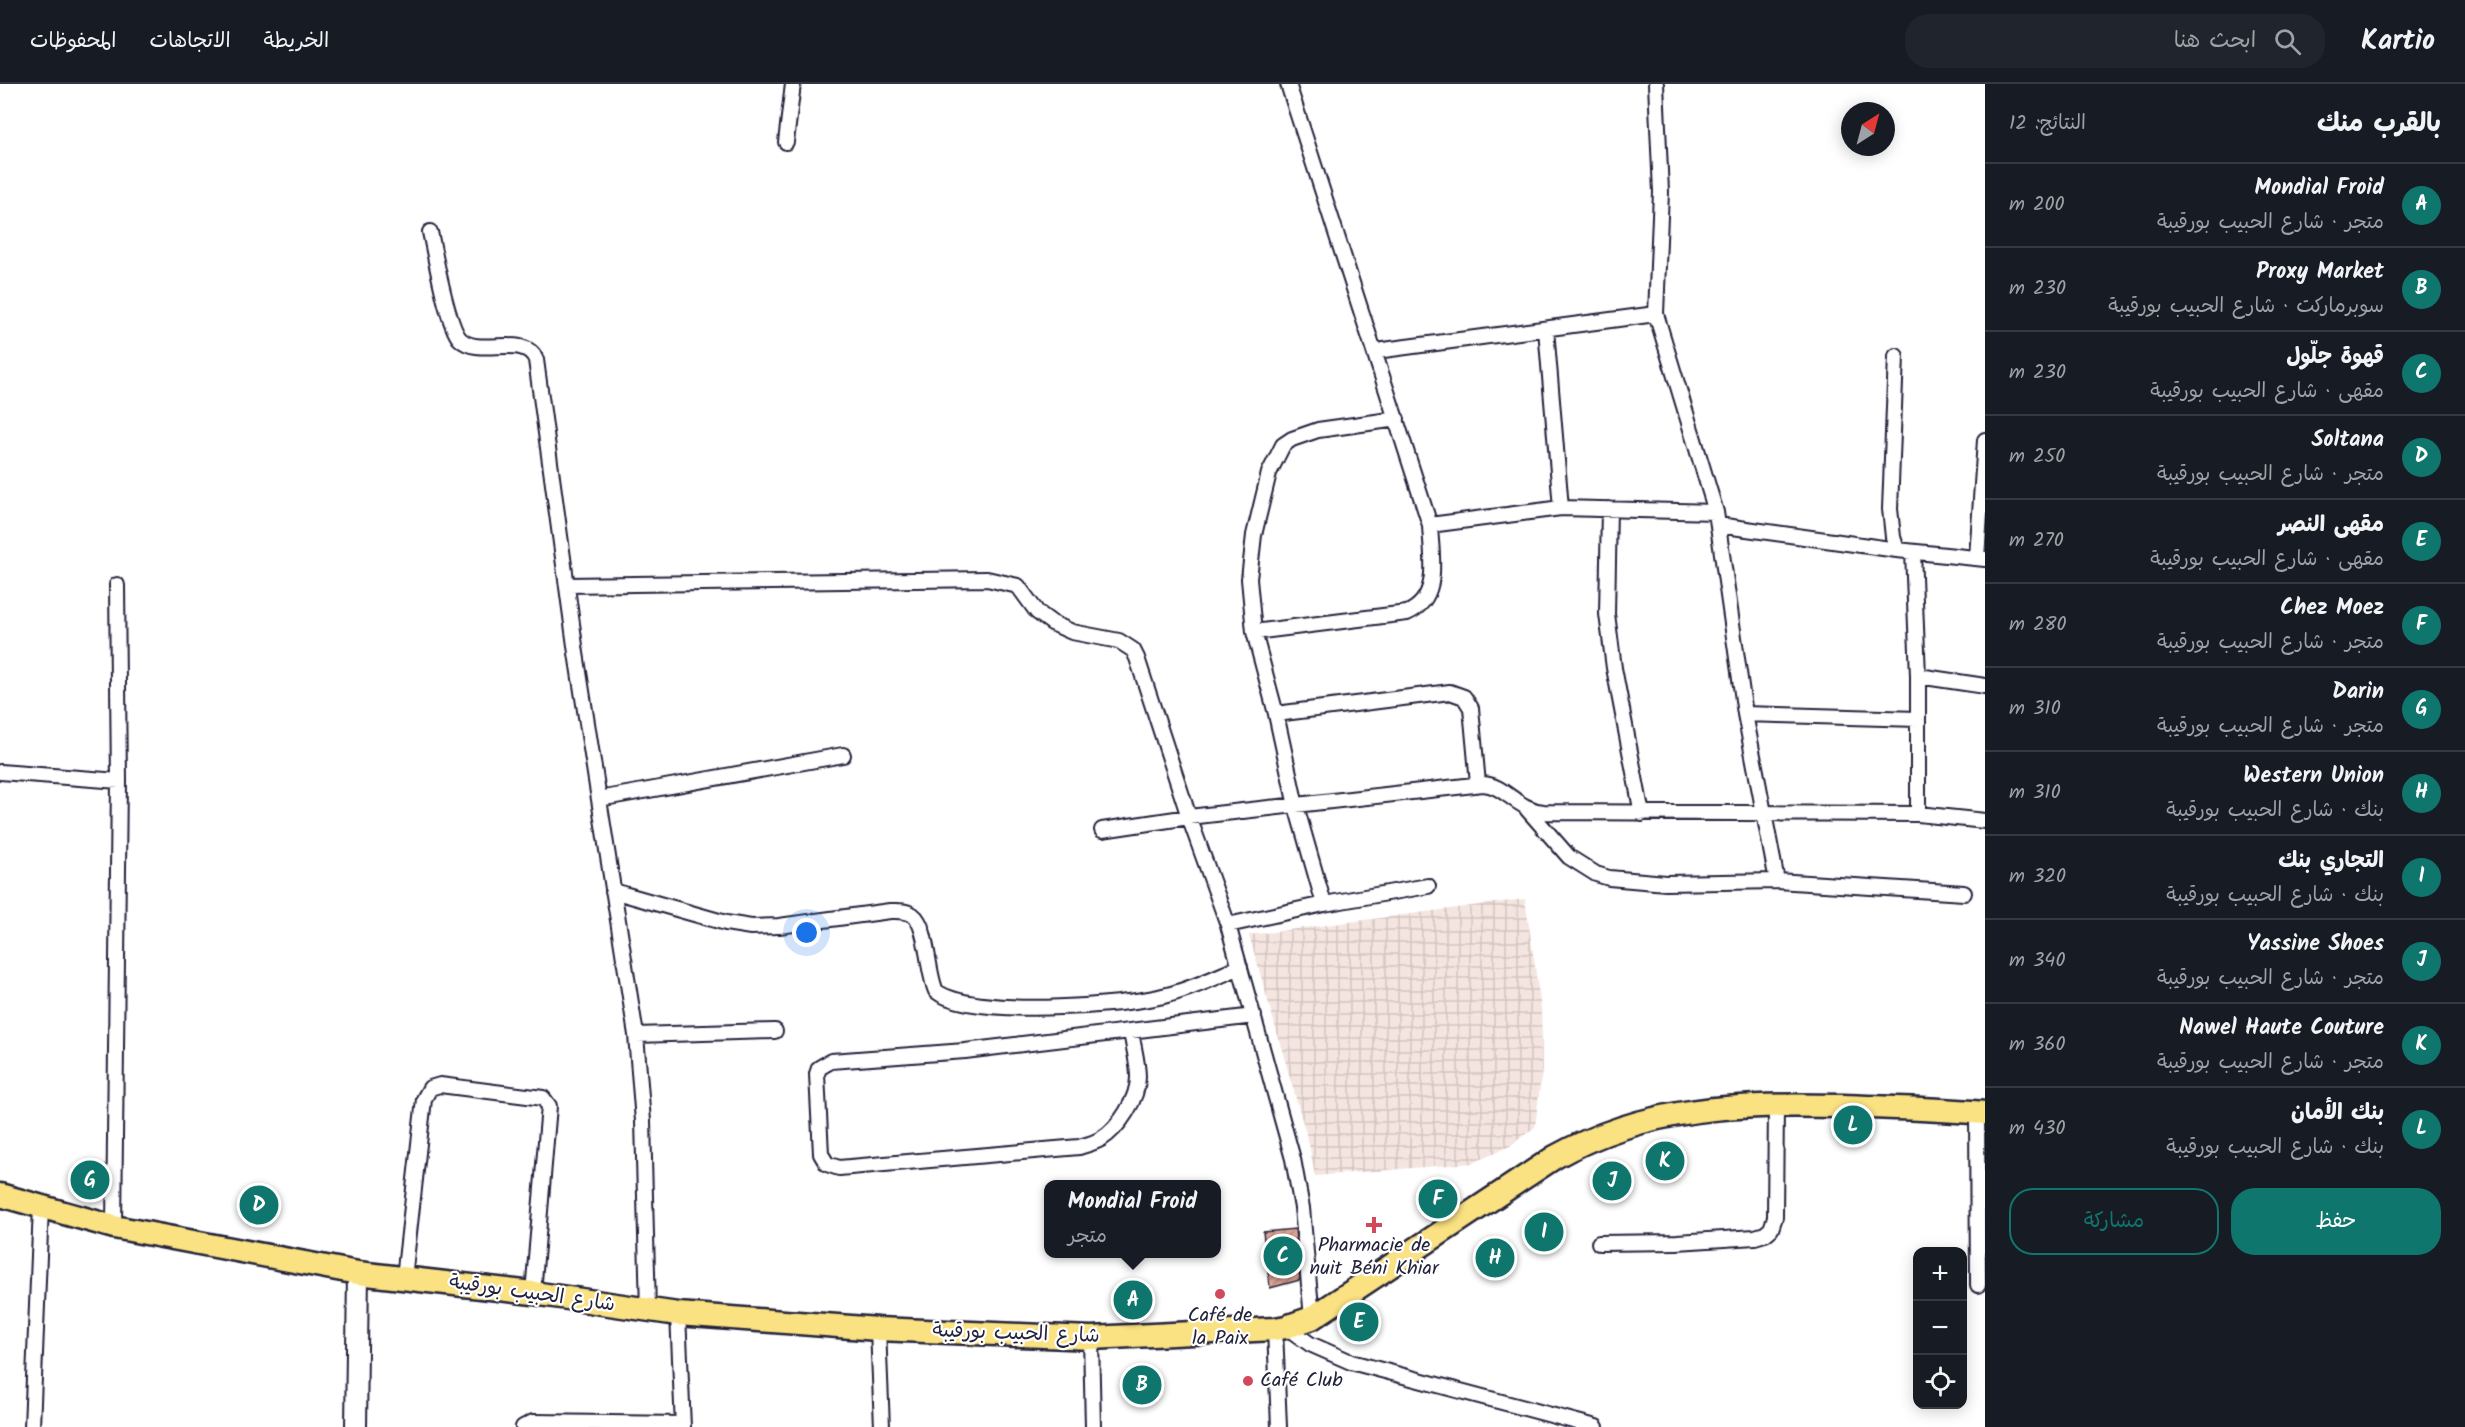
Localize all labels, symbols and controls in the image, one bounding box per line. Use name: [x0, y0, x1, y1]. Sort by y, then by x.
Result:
search box: [1905, 14, 2325, 68]
text: Kartio: [2361, 19, 2435, 64]
text: ابحث هنا: [2174, 24, 2256, 59]
text: المحفوظات: [30, 25, 116, 58]
text: الاتجاهات: [149, 25, 231, 58]
text: الخريطة: [264, 25, 329, 58]
icon: search: [2271, 25, 2304, 58]
north arrow: [1841, 102, 1895, 156]
text: بالقرب منك: [2317, 103, 2441, 145]
text: النتائج: 12: [2009, 108, 2086, 140]
text: Mondial Froid: [2255, 171, 2384, 206]
text: 200 m: [2009, 189, 2065, 221]
text: A: [2415, 189, 2428, 221]
text: متجر · شارع الحبيب بورقيبة: [2157, 207, 2384, 239]
text: Proxy Market: [2256, 255, 2384, 290]
text: 230 m: [2009, 273, 2066, 305]
text: B: [2415, 273, 2428, 305]
text: سوبرماركت · شارع الحبيب بورقيبة: [2108, 291, 2384, 323]
text: قهوة جلّول: [2286, 340, 2384, 375]
text: 230 m: [2009, 357, 2066, 389]
text: C: [2415, 357, 2428, 389]
text: مقهى · شارع الحبيب بورقيبة: [2150, 376, 2384, 408]
text: Soltana: [2311, 423, 2384, 458]
text: 250 m: [2009, 441, 2065, 473]
text: D: [2415, 441, 2428, 473]
text: متجر · شارع الحبيب بورقيبة: [2157, 459, 2384, 491]
text: مقهى النصر: [2278, 508, 2384, 543]
text: 270 m: [2009, 525, 2064, 557]
text: E: [2416, 525, 2427, 557]
text: مقهى · شارع الحبيب بورقيبة: [2150, 544, 2384, 576]
text: Chez Moez: [2280, 591, 2384, 626]
text: 280 m: [2009, 609, 2067, 641]
text: F: [2416, 609, 2427, 641]
text: متجر · شارع الحبيب بورقيبة: [2157, 627, 2384, 659]
text: Darin: [2332, 675, 2384, 710]
text: 310 m: [2009, 693, 2061, 725]
text: G: [2416, 693, 2427, 725]
text: متجر · شارع الحبيب بورقيبة: [2157, 711, 2384, 743]
text: Western Union: [2243, 759, 2384, 794]
text: 310 m: [2009, 777, 2061, 809]
text: H: [2415, 777, 2428, 809]
text: بنك · شارع الحبيب بورقيبة: [2166, 795, 2384, 827]
text: التجاري بنك: [2278, 844, 2384, 879]
text: 320 m: [2009, 861, 2066, 893]
text: I: [2418, 861, 2425, 893]
text: بنك · شارع الحبيب بورقيبة: [2166, 880, 2384, 912]
your location: [792, 918, 821, 947]
text: Yassine Shoes: [2247, 927, 2384, 962]
text: 340 m: [2009, 945, 2065, 977]
text: J: [2417, 945, 2426, 977]
text: متجر · شارع الحبيب بورقيبة: [2157, 963, 2384, 995]
text: Nawel Haute Couture: [2179, 1011, 2384, 1046]
text: 360 m: [2009, 1029, 2066, 1061]
text: K: [2415, 1029, 2428, 1061]
text: متجر · شارع الحبيب بورقيبة: [2157, 1047, 2384, 1079]
text: بنك الأمان: [2291, 1096, 2384, 1131]
pin: L: [1834, 1102, 1872, 1148]
text: 430 m: [2009, 1113, 2065, 1145]
text: L: [2416, 1113, 2427, 1145]
text: بنك · شارع الحبيب بورقيبة: [2166, 1132, 2384, 1164]
pin: K: [1646, 1138, 1684, 1184]
pin: G: [70, 1158, 110, 1202]
pin: J: [1592, 1158, 1632, 1204]
pin: F: [1418, 1176, 1458, 1222]
popup: [1044, 1180, 1221, 1258]
pin: D: [240, 1182, 278, 1228]
text: Mondial Froid: [1068, 1185, 1197, 1220]
button: مشاركة: [2009, 1188, 2219, 1255]
button: حفظ: [2231, 1188, 2441, 1255]
pin: I: [1524, 1210, 1564, 1254]
marker: Pharmacie de nuit Béni Khiar: [1367, 1218, 1381, 1232]
text: متجر: [1068, 1221, 1107, 1253]
place label: Pharmacie de nuit Béni Khiar: [1309, 1230, 1440, 1285]
pin: C: [1264, 1234, 1302, 1278]
pin: H: [1476, 1236, 1514, 1280]
map controls: [1913, 1247, 1967, 1409]
button: +: [1913, 1247, 1967, 1301]
street label: شارع الحبيب بورقيبة: [447, 1267, 617, 1321]
pin: A: [1114, 1278, 1152, 1322]
marker: Café de la Paix: [1213, 1287, 1227, 1301]
place label: Café de la Paix: [1188, 1300, 1252, 1355]
pin: E: [1340, 1300, 1378, 1344]
button: −: [1913, 1301, 1967, 1355]
street label: شارع الحبيب بورقيبة: [932, 1315, 1100, 1353]
button: locate: [1913, 1355, 1967, 1409]
pin: B: [1122, 1362, 1162, 1408]
place label: Café Club: [1260, 1365, 1343, 1397]
marker: Café Club: [1241, 1374, 1255, 1388]

